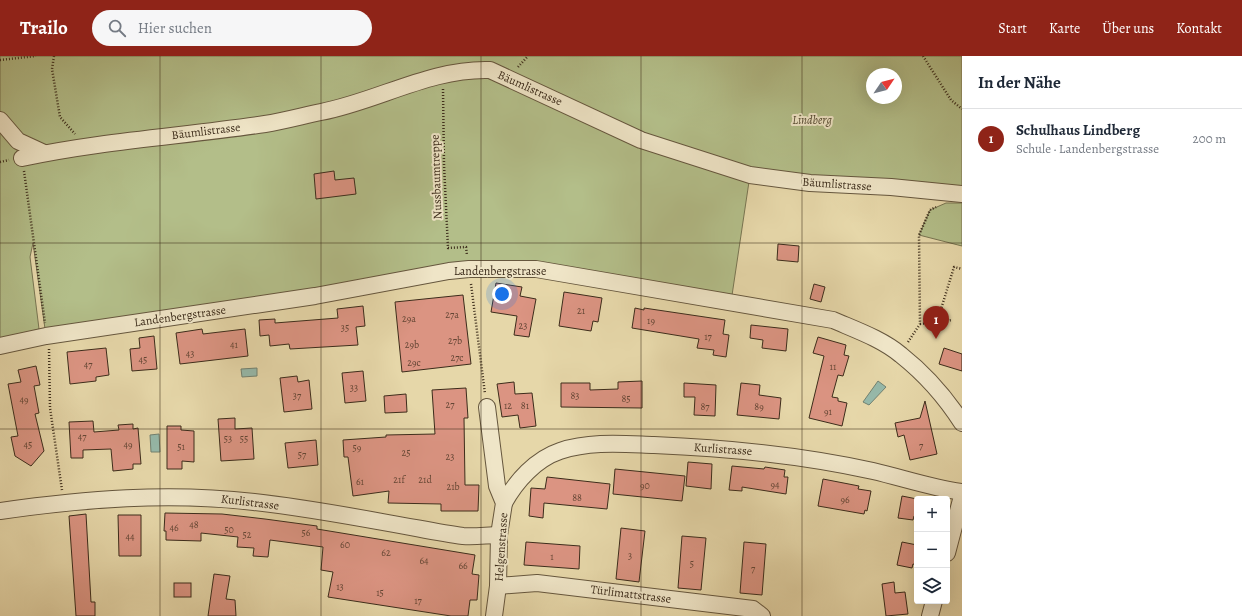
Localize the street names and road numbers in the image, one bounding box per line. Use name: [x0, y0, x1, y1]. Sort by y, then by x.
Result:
street label: Bäumlistrasse: [495, 67, 565, 109]
street label: Bäumlistrasse: [171, 119, 241, 143]
street label: Nussbaumtreppe: [427, 134, 445, 220]
street label: Bäumlistrasse: [802, 174, 872, 194]
street label: Landenbergstrasse: [454, 263, 546, 279]
street label: Landenbergstrasse: [133, 302, 227, 330]
street label: Kurlistrasse: [693, 439, 753, 459]
street label: Kurlistrasse: [220, 490, 280, 514]
street label: Helgenstrasse: [491, 512, 511, 582]
street label: Türlimattstrasse: [590, 581, 672, 607]

